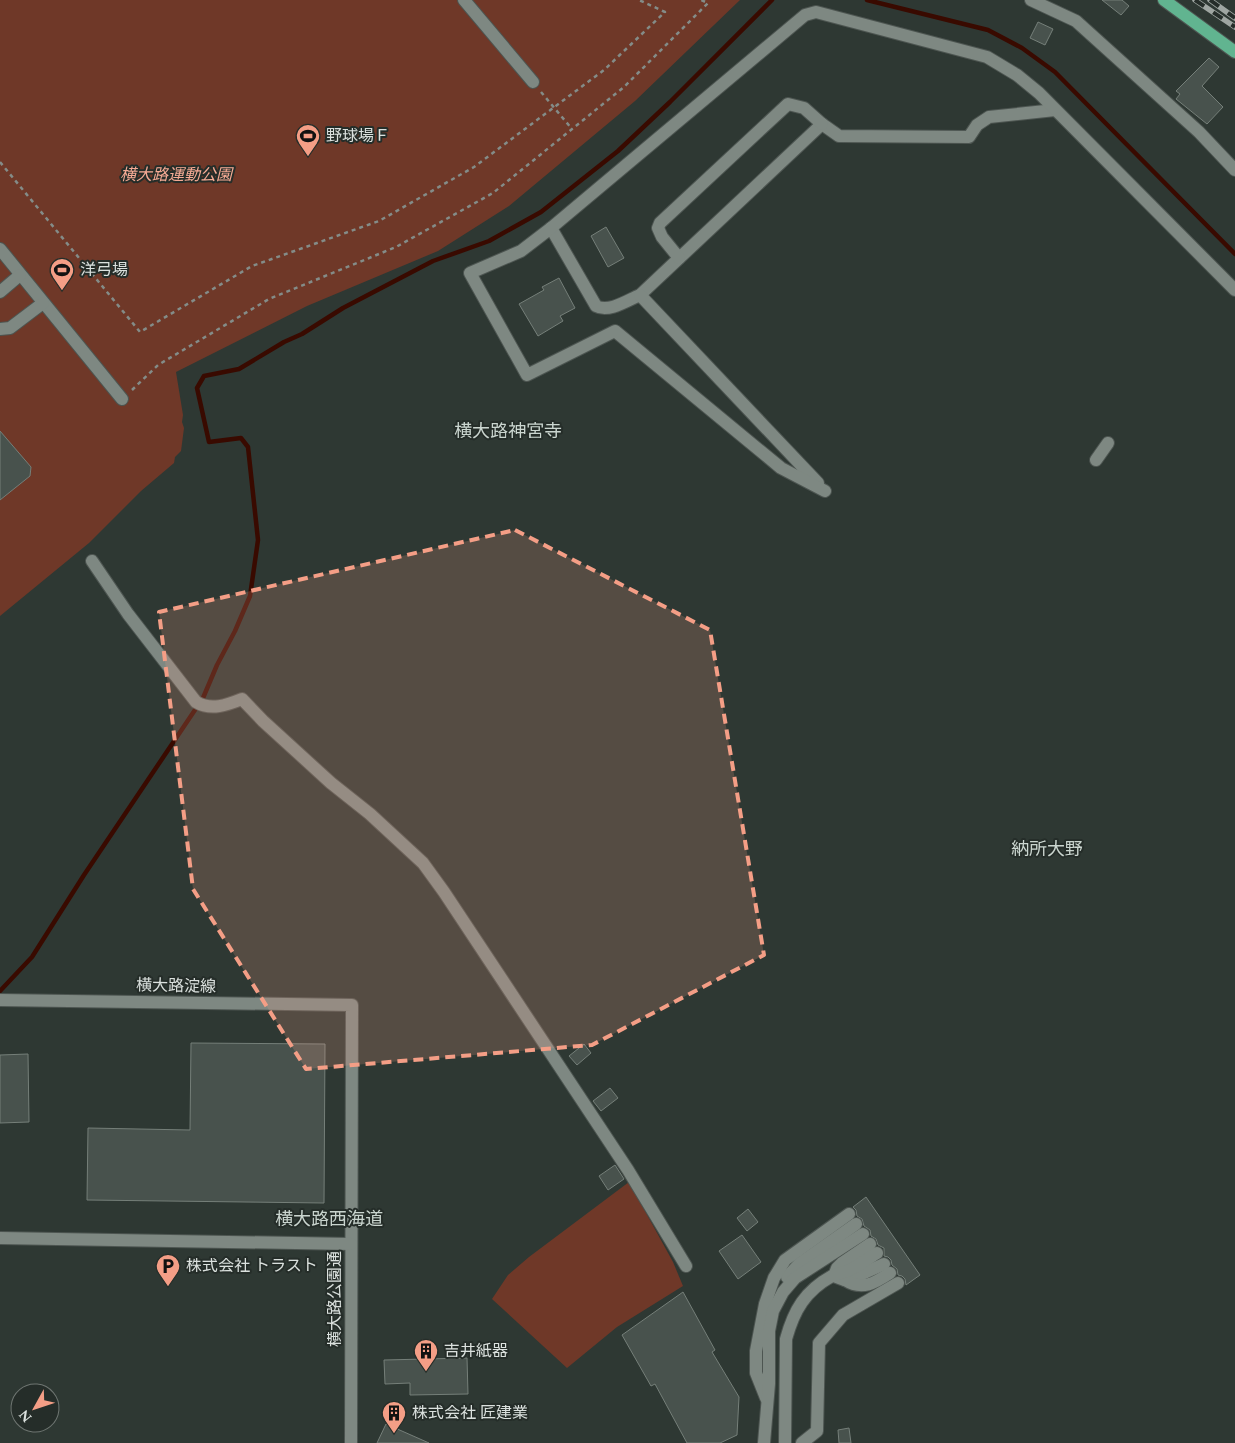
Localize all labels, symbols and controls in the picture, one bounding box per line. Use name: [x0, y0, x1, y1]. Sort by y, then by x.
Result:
sports icon: 野球場Ｆ: [295, 123, 321, 157]
place label: 野球場Ｆ: [326, 124, 390, 148]
park label: 横大路運動公園: [120, 163, 234, 187]
sports icon: 洋弓場: [49, 257, 75, 291]
place label: 洋弓場: [80, 258, 128, 282]
district label: 横大路神宮寺: [454, 418, 562, 445]
district label: 納所大野: [1011, 836, 1083, 863]
street label: 横大路淀線: [136, 973, 216, 999]
district label: 横大路西海道: [275, 1206, 383, 1233]
street label: 横大路公園通: [323, 1251, 347, 1347]
parking icon: 株式会社 トラスト: [155, 1253, 181, 1287]
place label: 株式会社 トラスト: [186, 1254, 318, 1278]
building icon: 吉井紙器: [413, 1338, 439, 1372]
place label: 吉井紙器: [444, 1339, 508, 1363]
north arrow: [10, 1383, 60, 1433]
building icon: 株式会社 匠建業: [381, 1400, 407, 1434]
place label: 株式会社 匠建業: [412, 1401, 528, 1425]
text: N: [14, 1405, 37, 1427]

